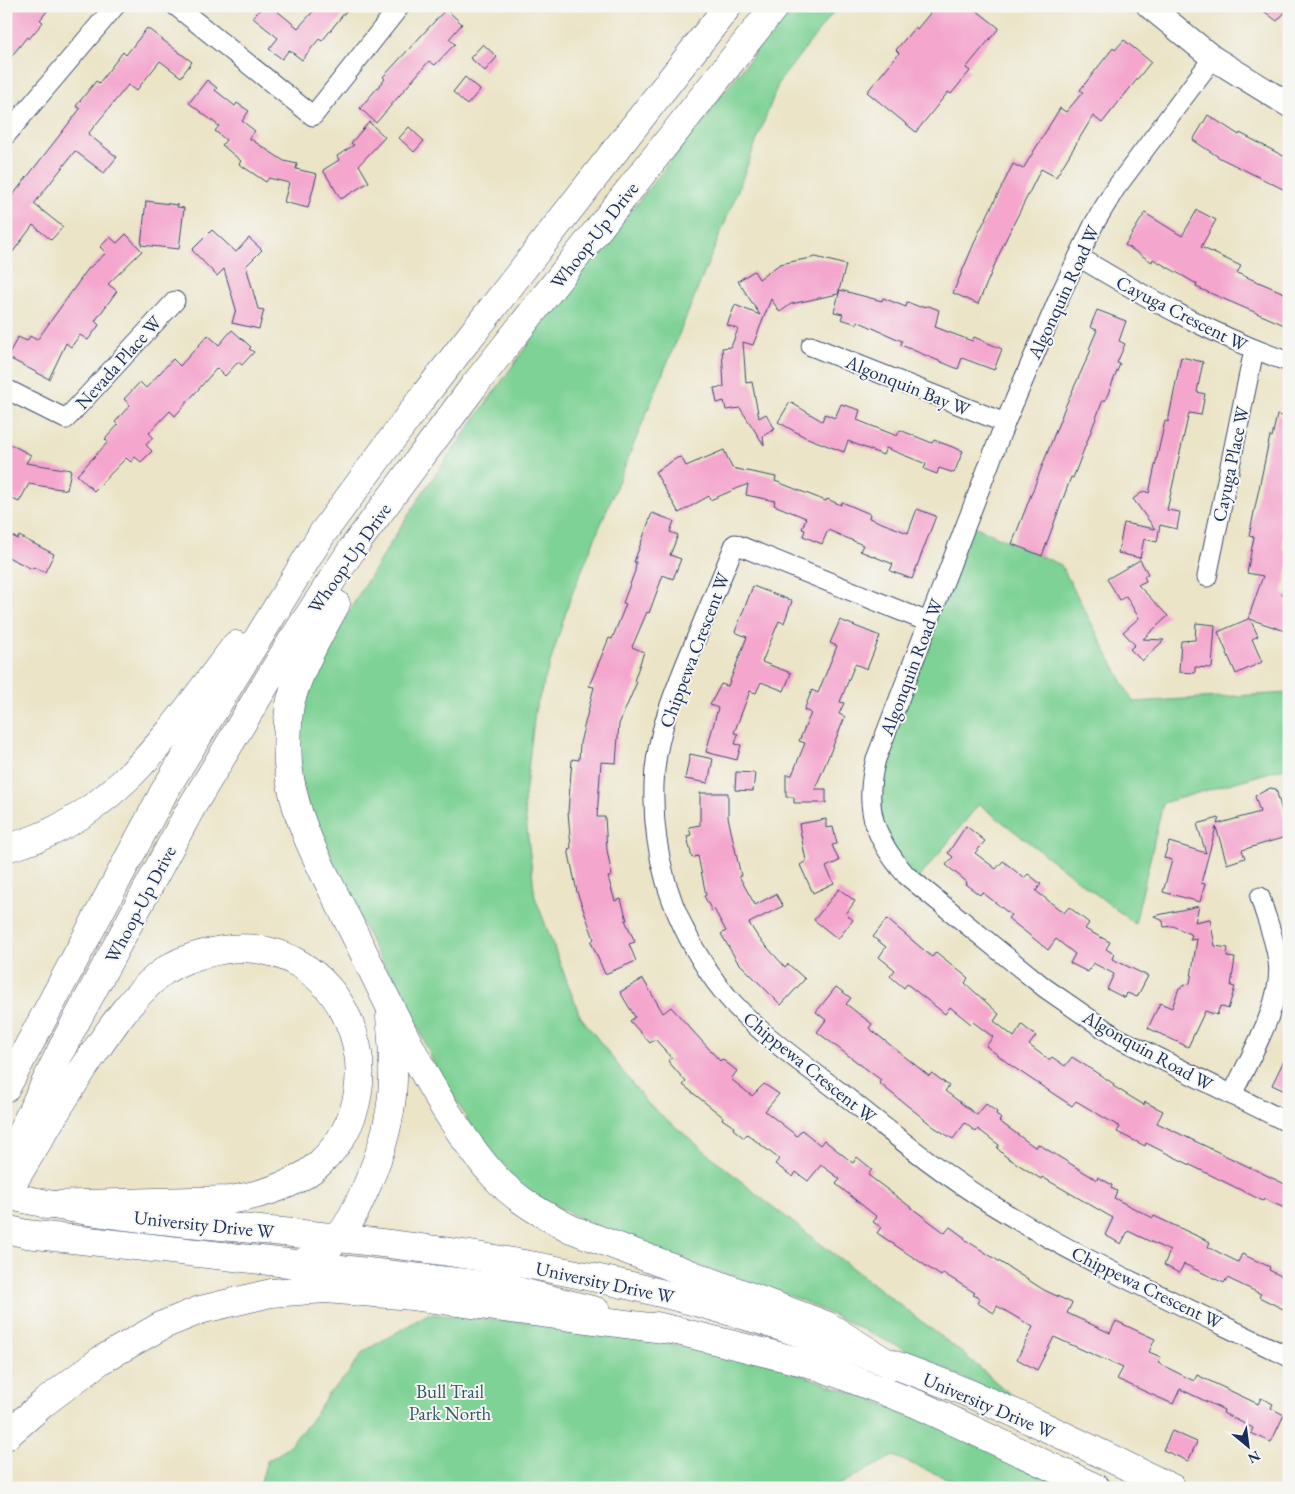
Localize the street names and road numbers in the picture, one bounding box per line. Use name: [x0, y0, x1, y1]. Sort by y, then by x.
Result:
street label: Whoop-Up Drive: [545, 177, 644, 294]
street label: Algonquin Road W: [1021, 221, 1106, 364]
street label: Cayuga Crescent W: [1112, 270, 1252, 358]
street label: Nevada Place W: [70, 310, 167, 414]
street label: Algonquin Bay W: [841, 349, 974, 422]
street label: Cayuga Place W: [1206, 403, 1255, 524]
street label: Whoop-Up Drive: [302, 498, 397, 618]
street label: Chippewa Crescent W: [653, 568, 736, 731]
street label: Algonquin Road W: [873, 595, 949, 740]
street label: Whoop-Up Drive: [99, 841, 182, 967]
street label: Algonquin Road W: [1077, 1004, 1218, 1097]
street label: Chippewa Crescent W: [738, 1006, 882, 1129]
street label: University Drive W: [133, 1205, 276, 1244]
street label: Chippewa Crescent W: [1067, 1240, 1227, 1335]
street label: University Drive W: [533, 1256, 677, 1309]
street label: University Drive W: [919, 1366, 1059, 1445]

